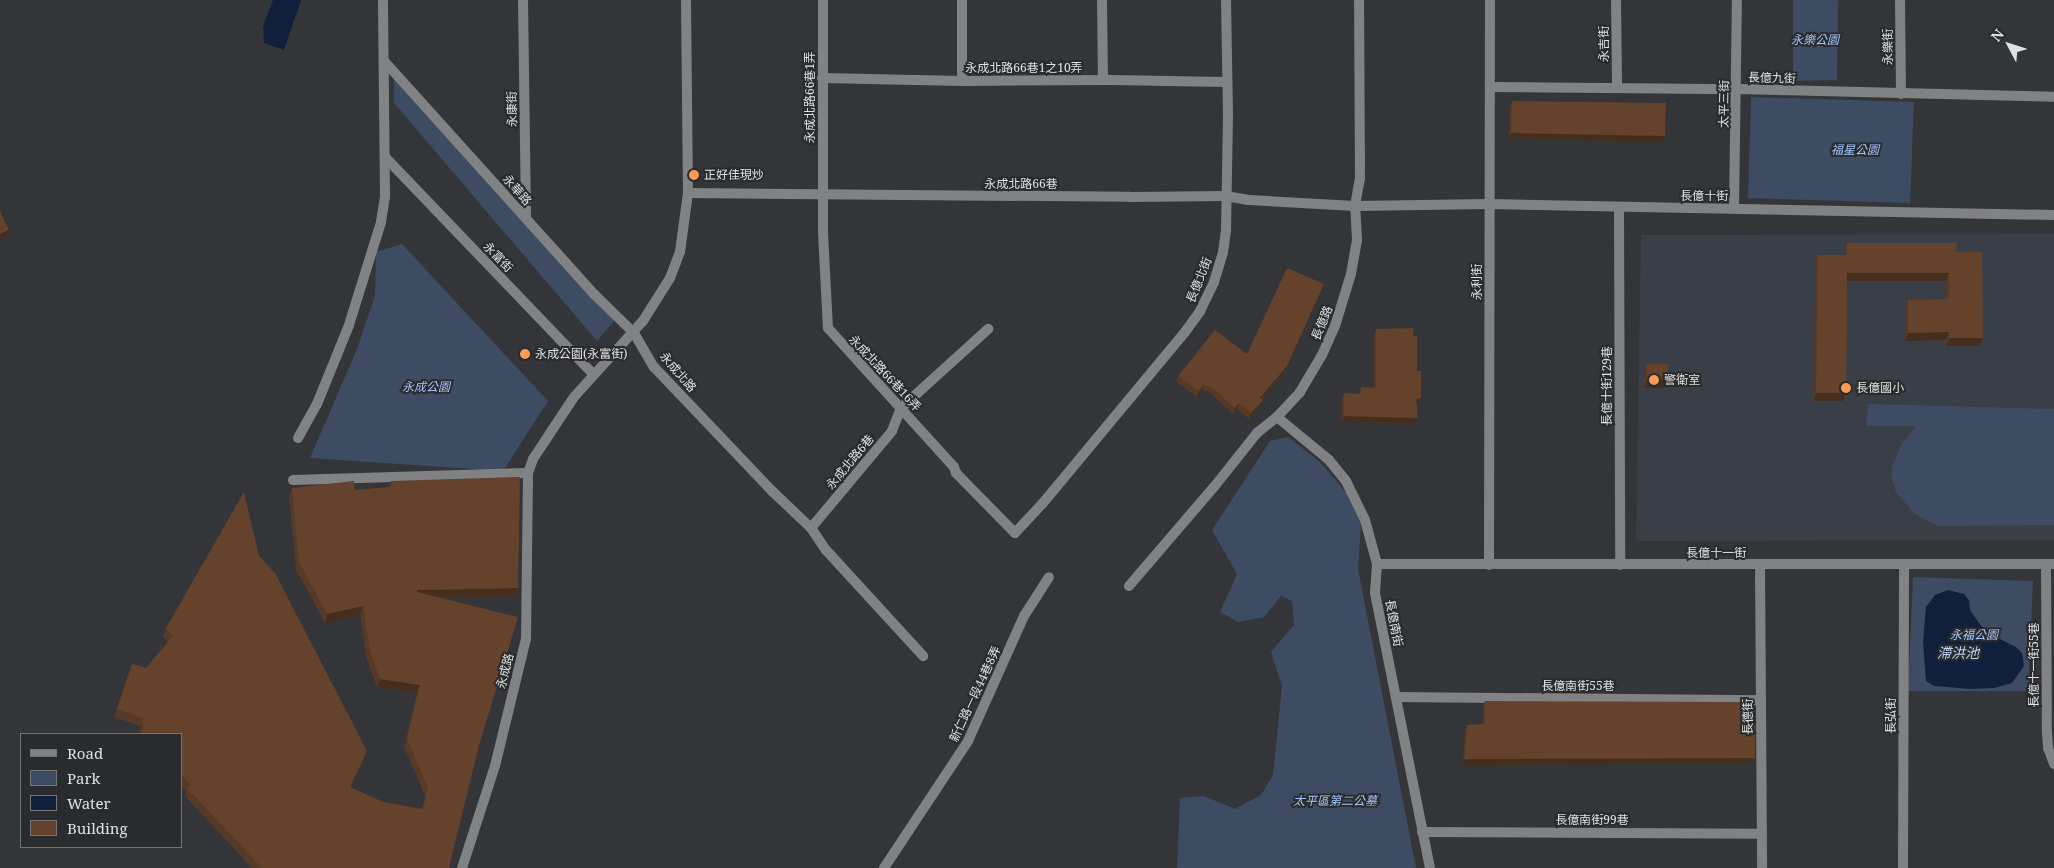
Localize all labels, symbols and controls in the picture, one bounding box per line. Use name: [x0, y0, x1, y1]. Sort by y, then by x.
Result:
north arrow: [1984, 20, 2034, 70]
text: N: [1986, 25, 2008, 45]
street label: 永吉街: [1597, 26, 1611, 62]
street label: 永樂街: [1881, 29, 1895, 65]
park label: 永樂公園: [1791, 33, 1839, 47]
street label: 永成北路66巷1弄: [803, 51, 817, 143]
street label: 永成北路66巷1之10弄: [965, 61, 1083, 75]
street label: 長億九街: [1748, 70, 1796, 86]
street label: 太平三街: [1716, 80, 1732, 128]
street label: 永康街: [504, 91, 520, 127]
park label: 福星公園: [1831, 143, 1879, 157]
place label: 正好佳現炒: [704, 168, 764, 182]
marker: 正好佳現炒: [688, 169, 700, 181]
street label: 永華路: [500, 172, 534, 208]
street label: 永成北路66巷: [984, 177, 1058, 191]
street label: 長億十街: [1680, 189, 1728, 203]
street label: 永富街: [480, 239, 516, 275]
street label: 長億北街: [1183, 255, 1215, 305]
street label: 永利街: [1470, 264, 1484, 300]
street label: 長億路: [1309, 304, 1335, 342]
street label: 永成北路66巷16弄: [846, 332, 924, 414]
street label: 長億十街129巷: [1600, 346, 1614, 426]
place label: 永成公園(永富街): [535, 347, 627, 361]
marker: 永成公園(永富街): [519, 348, 531, 360]
street label: 永成北路: [657, 349, 699, 395]
place label: 警衛室: [1664, 373, 1700, 387]
marker: 警衛室: [1648, 374, 1660, 386]
park label: 永成公園: [402, 380, 450, 394]
place label: 長億國小: [1856, 381, 1904, 395]
marker: 長億國小: [1840, 382, 1852, 394]
street label: 永成北路6巷: [823, 432, 877, 492]
street label: 長億十一街: [1686, 546, 1746, 560]
street label: 長億南街: [1382, 598, 1406, 648]
street label: 長億十一街55巷: [2027, 622, 2041, 708]
park label: 永福公園: [1950, 628, 1998, 642]
street label: 新仁路一段44巷8弄: [946, 644, 1004, 744]
water label: 滯洪池: [1937, 645, 1979, 661]
street label: 永成路: [494, 652, 516, 690]
street label: 長億南街55巷: [1541, 679, 1615, 693]
street label: 長弘街: [1884, 698, 1898, 734]
street label: 長德街: [1741, 699, 1755, 735]
legend: [20, 733, 182, 848]
text: Road: [67, 743, 103, 763]
text: Park: [67, 768, 100, 788]
text: Water: [67, 793, 110, 813]
park label: 太平區第二公墓: [1293, 794, 1377, 808]
street label: 長億南街99巷: [1555, 813, 1629, 827]
text: Building: [67, 818, 128, 838]

